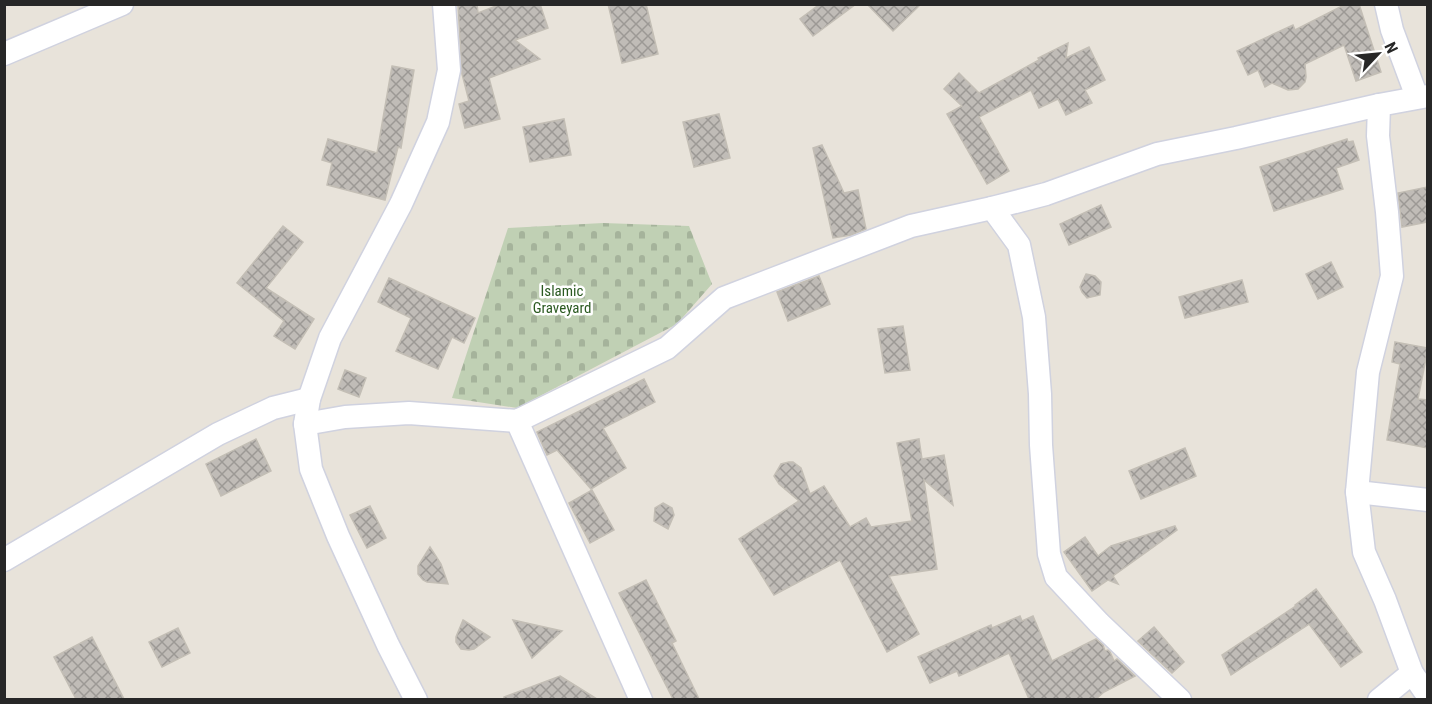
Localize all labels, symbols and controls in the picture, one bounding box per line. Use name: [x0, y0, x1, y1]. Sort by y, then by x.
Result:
north arrow: [1348, 24, 1408, 84]
text: N: [1380, 39, 1402, 56]
park label: Islamic Graveyard: [533, 282, 591, 317]

